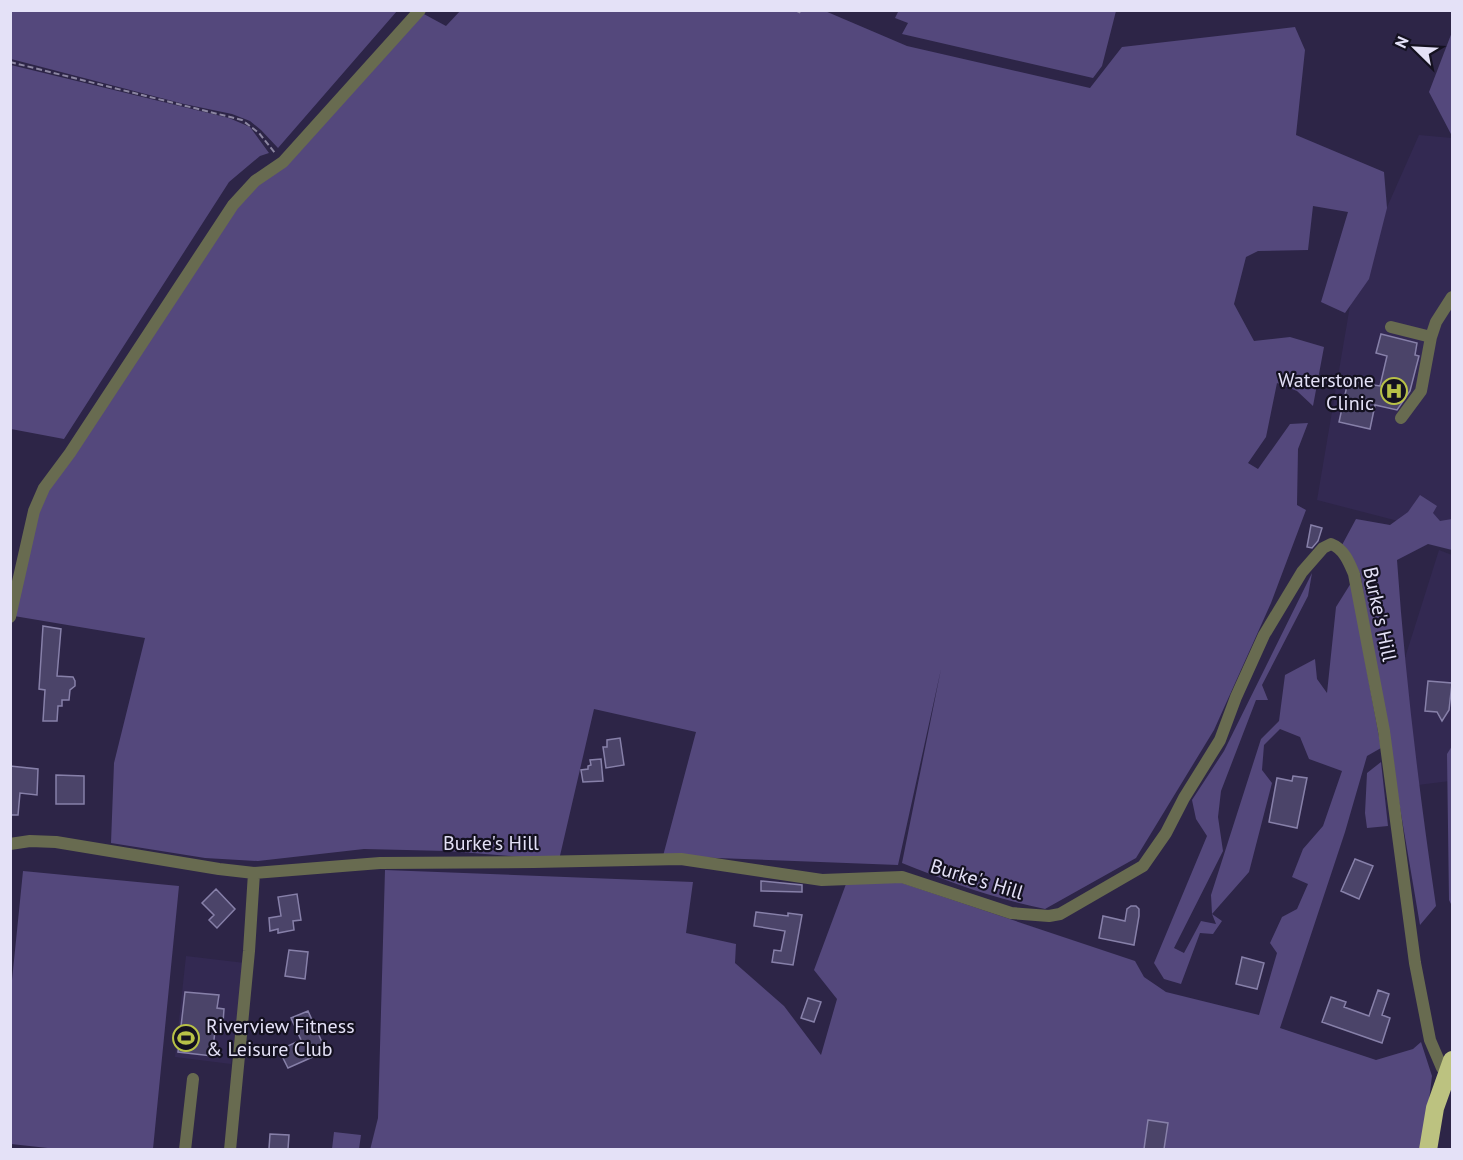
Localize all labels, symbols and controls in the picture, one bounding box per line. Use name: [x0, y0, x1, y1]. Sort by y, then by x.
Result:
north arrow: [1385, 18, 1445, 78]
text: N: [1390, 33, 1413, 51]
place label: Waterstone Clinic: [1278, 367, 1374, 416]
hospital icon: Waterstone Clinic: [1379, 376, 1409, 406]
street label: Burke's Hill: [1357, 564, 1403, 664]
street label: Burke's Hill: [443, 830, 539, 856]
street label: Burke's Hill: [927, 853, 1027, 905]
place label: Riverview Fitness & Leisure Club: [206, 1013, 355, 1062]
sports icon: Riverview Fitness & Leisure Club: [171, 1023, 201, 1053]

